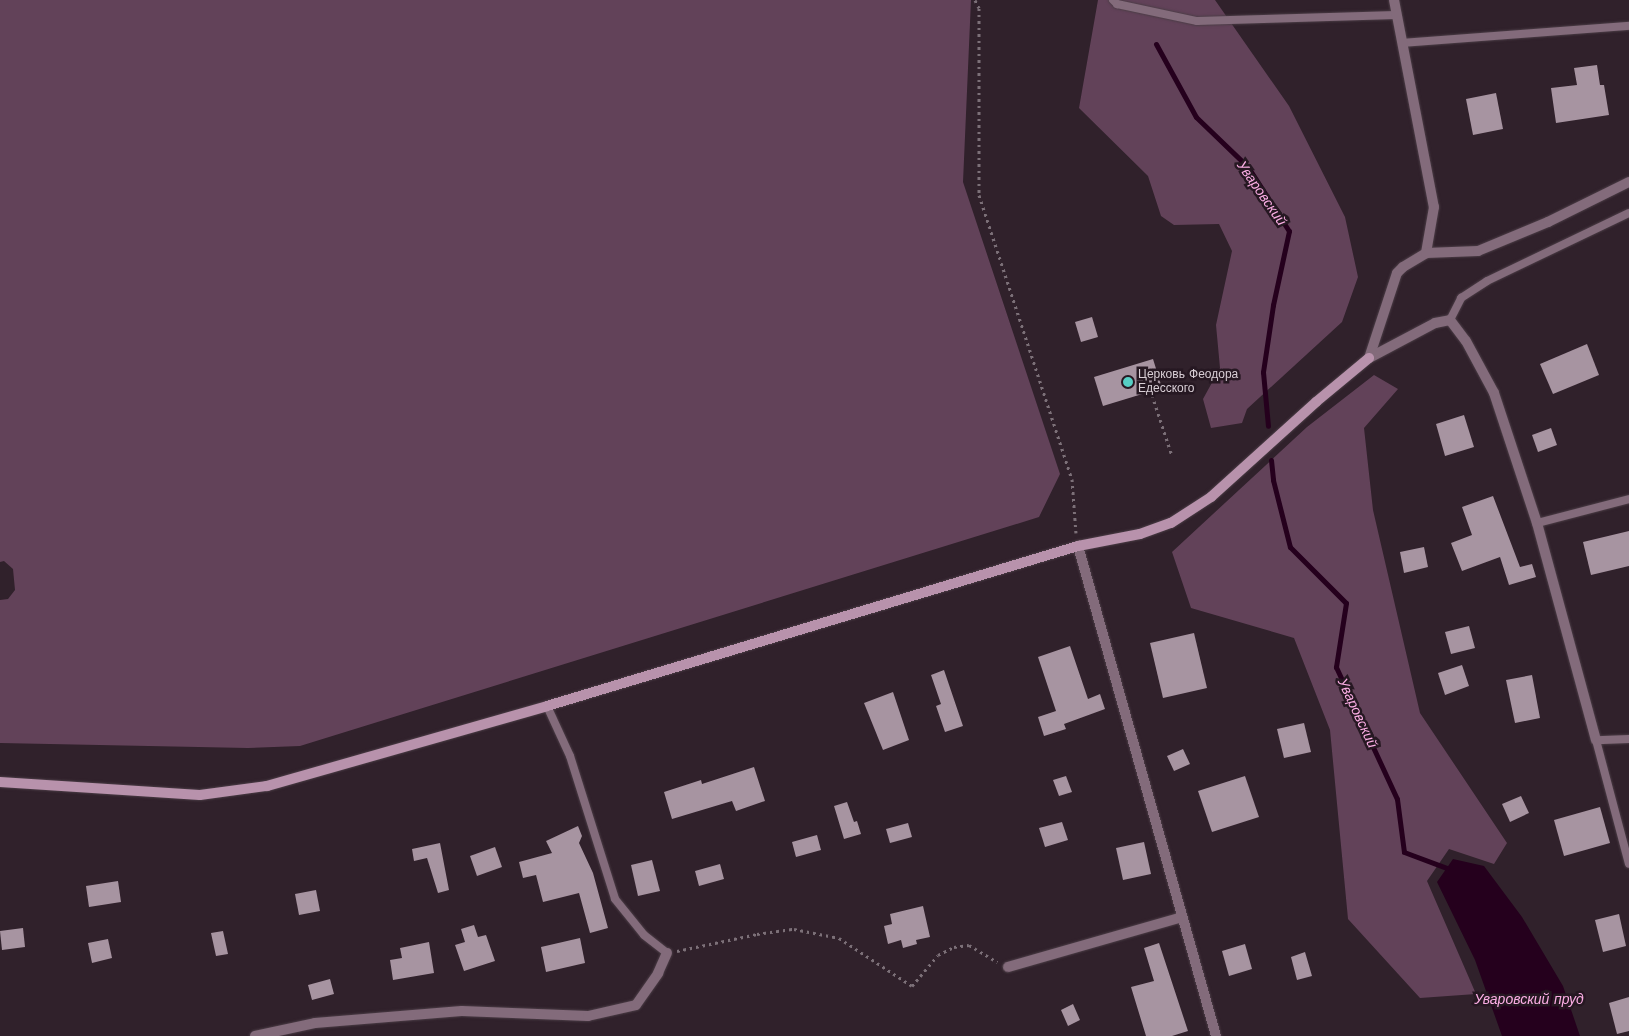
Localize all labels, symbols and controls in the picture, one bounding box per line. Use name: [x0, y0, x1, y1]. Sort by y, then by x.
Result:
water label: Уваровский: [1234, 157, 1290, 229]
place label: Церковь Феодора Едесского: [1138, 368, 1238, 396]
marker: Церковь Феодора Едесского: [1122, 376, 1134, 388]
water label: Уваровский: [1335, 675, 1381, 751]
water label: Уваровский пруд: [1474, 991, 1584, 1007]

